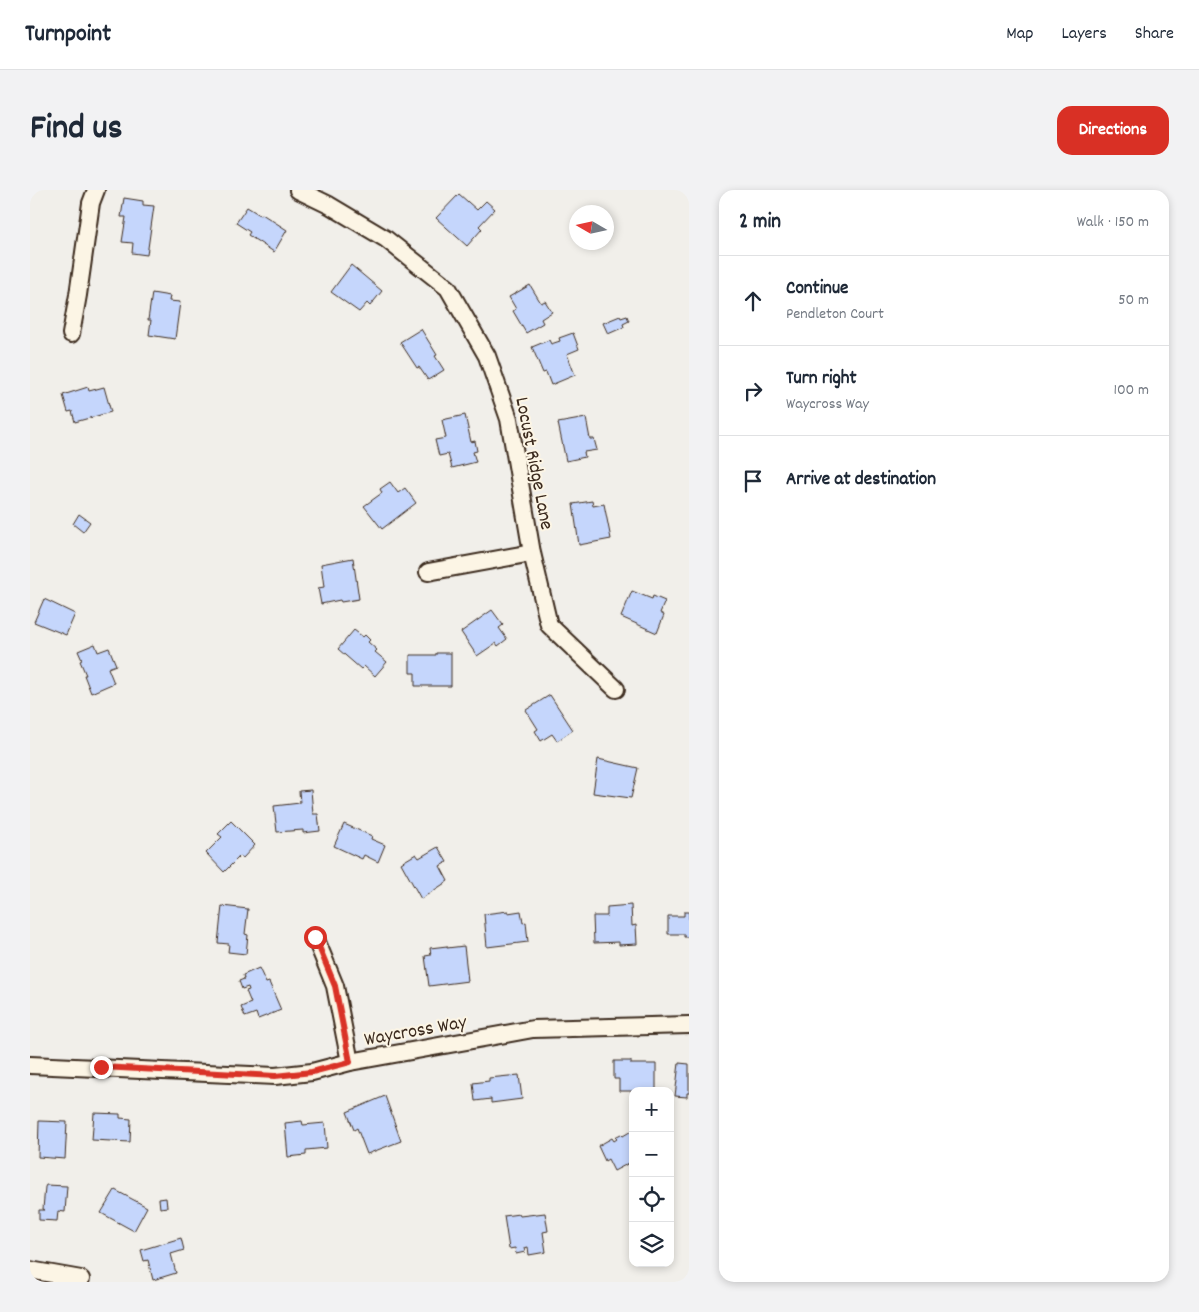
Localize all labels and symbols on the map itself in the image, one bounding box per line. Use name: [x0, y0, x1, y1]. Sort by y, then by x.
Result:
north arrow: [569, 205, 614, 250]
street label: Locust Ridge Lane: [506, 395, 560, 533]
route start: [304, 926, 327, 949]
street label: Waycross Way: [362, 1009, 470, 1055]
route end: [90, 1056, 113, 1079]

